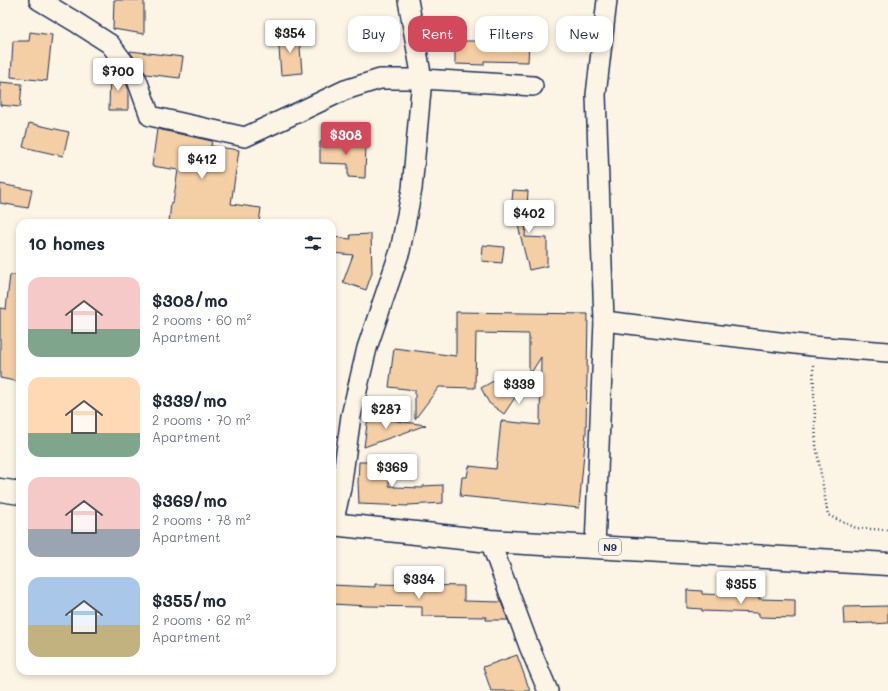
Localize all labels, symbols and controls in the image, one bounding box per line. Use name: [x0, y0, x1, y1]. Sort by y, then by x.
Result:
chip: Buy: [348, 16, 400, 52]
chip: Rent: [408, 16, 467, 52]
chip: Filters: [475, 16, 548, 52]
chip: New: [556, 16, 613, 52]
pin: $354: [266, 20, 314, 54]
text: $354: [274, 24, 306, 41]
pin: $700: [94, 58, 142, 92]
text: $700: [102, 62, 134, 79]
pin: $308: [322, 122, 370, 156]
text: $308: [330, 126, 362, 143]
pin: $412: [178, 146, 226, 180]
text: $412: [187, 150, 217, 167]
pin: $402: [505, 200, 553, 234]
text: $402: [513, 204, 545, 221]
text: 10 homes: [28, 232, 105, 254]
icon: filters: [302, 232, 324, 254]
text: $308/mo: [152, 289, 228, 311]
icon: home: [60, 293, 108, 341]
text: 2 rooms · 60 m²: [152, 311, 251, 328]
text: Apartment: [152, 328, 221, 345]
pin: $339: [495, 371, 543, 405]
text: $339: [503, 375, 535, 392]
text: $339/mo: [152, 389, 227, 411]
icon: home: [60, 393, 108, 441]
pin: $287: [362, 396, 410, 430]
text: $287: [371, 400, 401, 417]
text: 2 rooms · 70 m²: [152, 411, 251, 428]
text: Apartment: [152, 428, 221, 445]
pin: $369: [368, 454, 416, 488]
text: $369: [376, 458, 408, 475]
text: $369/mo: [152, 489, 227, 511]
icon: home: [60, 493, 108, 541]
text: 2 rooms · 78 m²: [152, 511, 251, 528]
text: Apartment: [152, 528, 221, 545]
road number: N9: [599, 539, 621, 555]
pin: $334: [395, 566, 443, 600]
text: $334: [403, 570, 435, 587]
pin: $355: [717, 571, 765, 605]
text: $355: [725, 575, 757, 592]
text: $355/mo: [152, 589, 226, 611]
icon: home: [60, 593, 108, 641]
text: 2 rooms · 62 m²: [152, 611, 251, 628]
text: Apartment: [152, 628, 221, 645]

